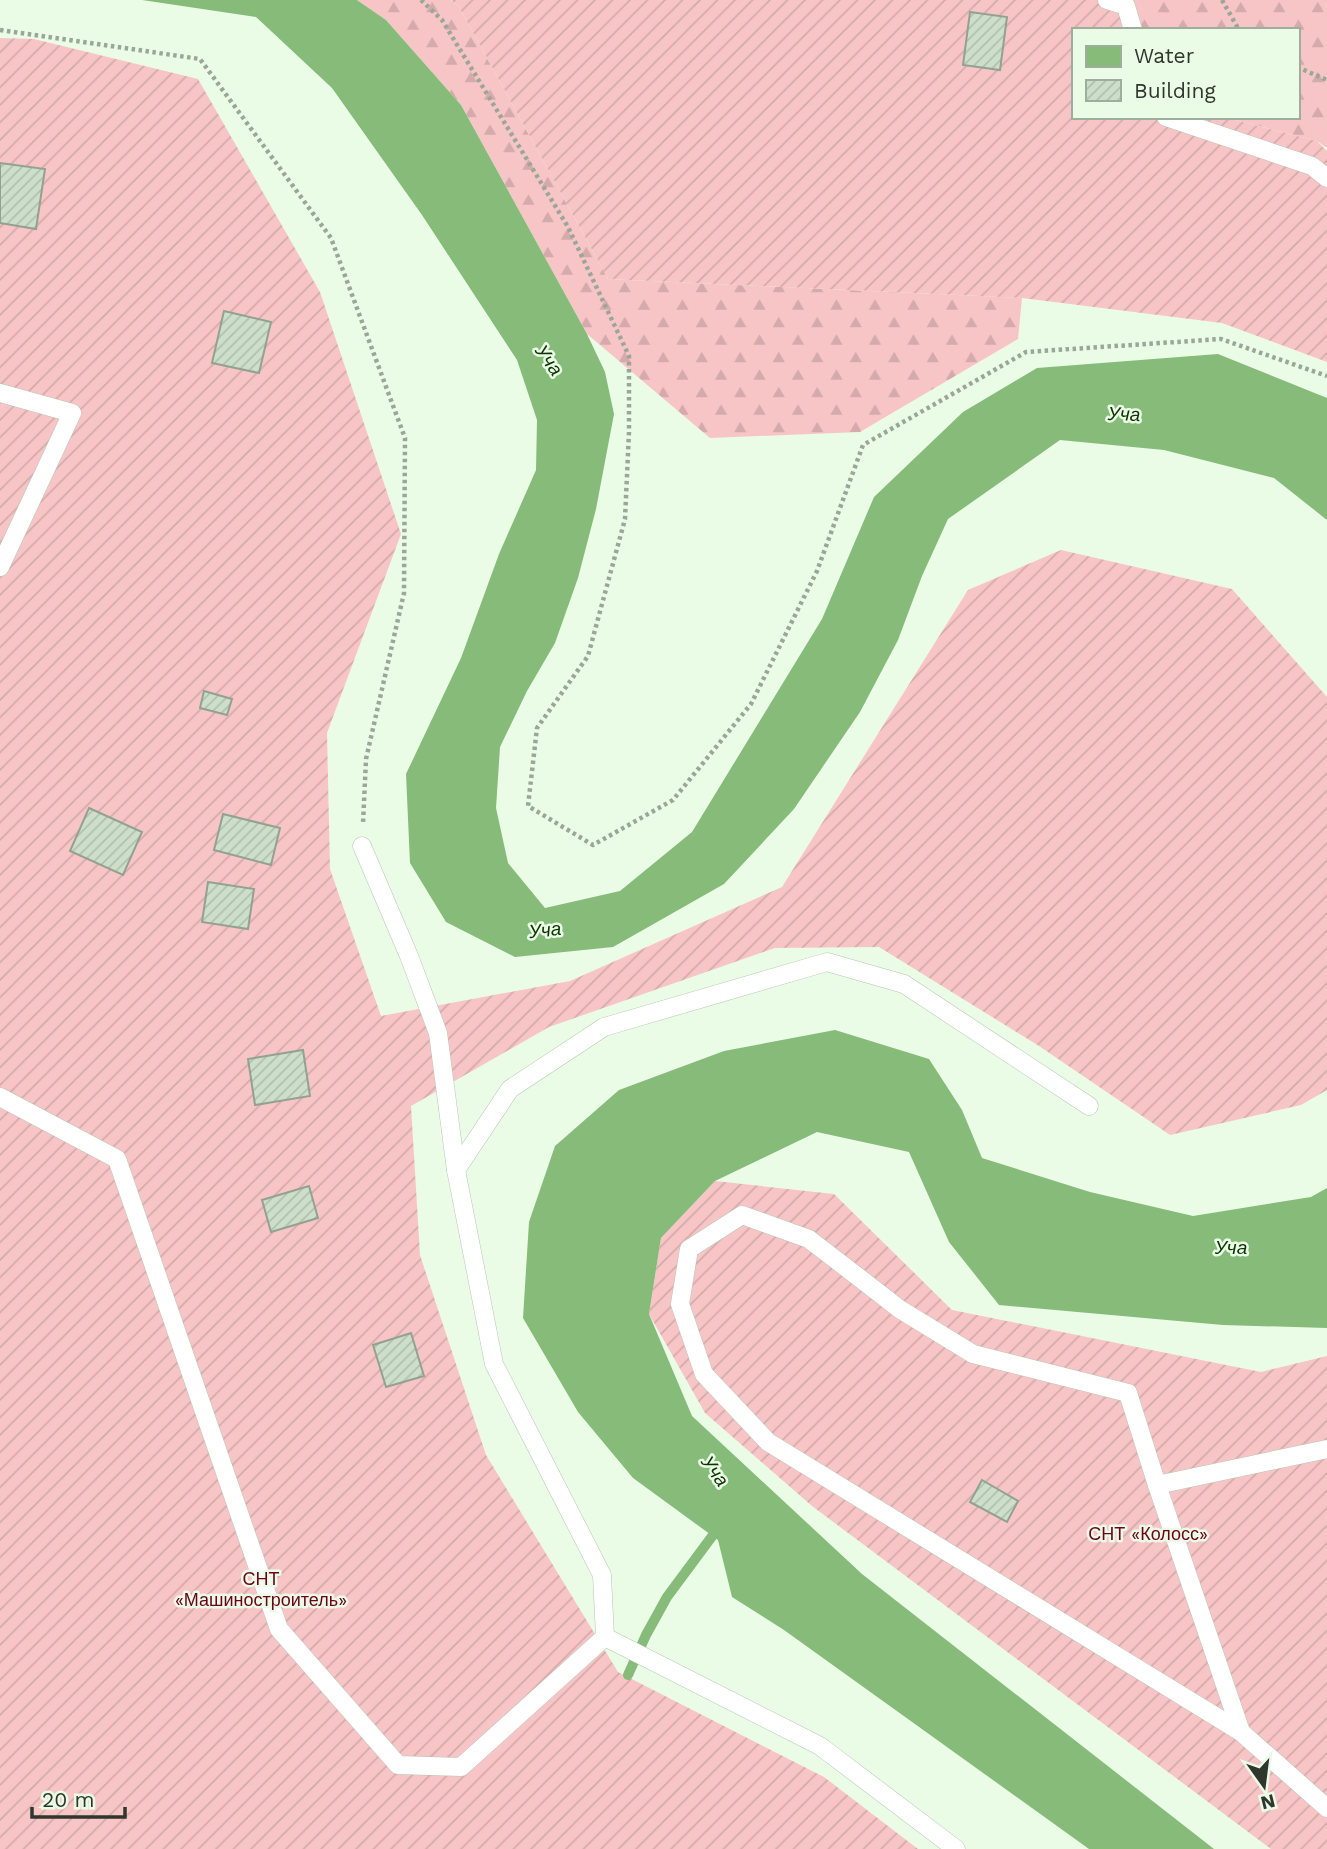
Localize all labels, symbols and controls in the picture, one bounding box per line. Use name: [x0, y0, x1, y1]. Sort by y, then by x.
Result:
legend: [1072, 28, 1299, 119]
text: Water: [1134, 43, 1195, 68]
text: Building: [1134, 78, 1216, 103]
water label: Уча: [530, 339, 568, 380]
water label: Уча: [1106, 402, 1141, 426]
water label: Уча: [527, 917, 562, 943]
water label: Уча: [1214, 1236, 1247, 1259]
water label: Уча: [696, 1450, 734, 1491]
park label: СНТ «Колосс»: [1088, 1523, 1208, 1544]
park label: СНТ «Машиностроитель»: [175, 1568, 347, 1610]
north arrow: [1229, 1751, 1299, 1821]
scale bar: [32, 1776, 124, 1820]
text: 20 m: [42, 1787, 94, 1812]
text: N: [1258, 1789, 1278, 1815]

